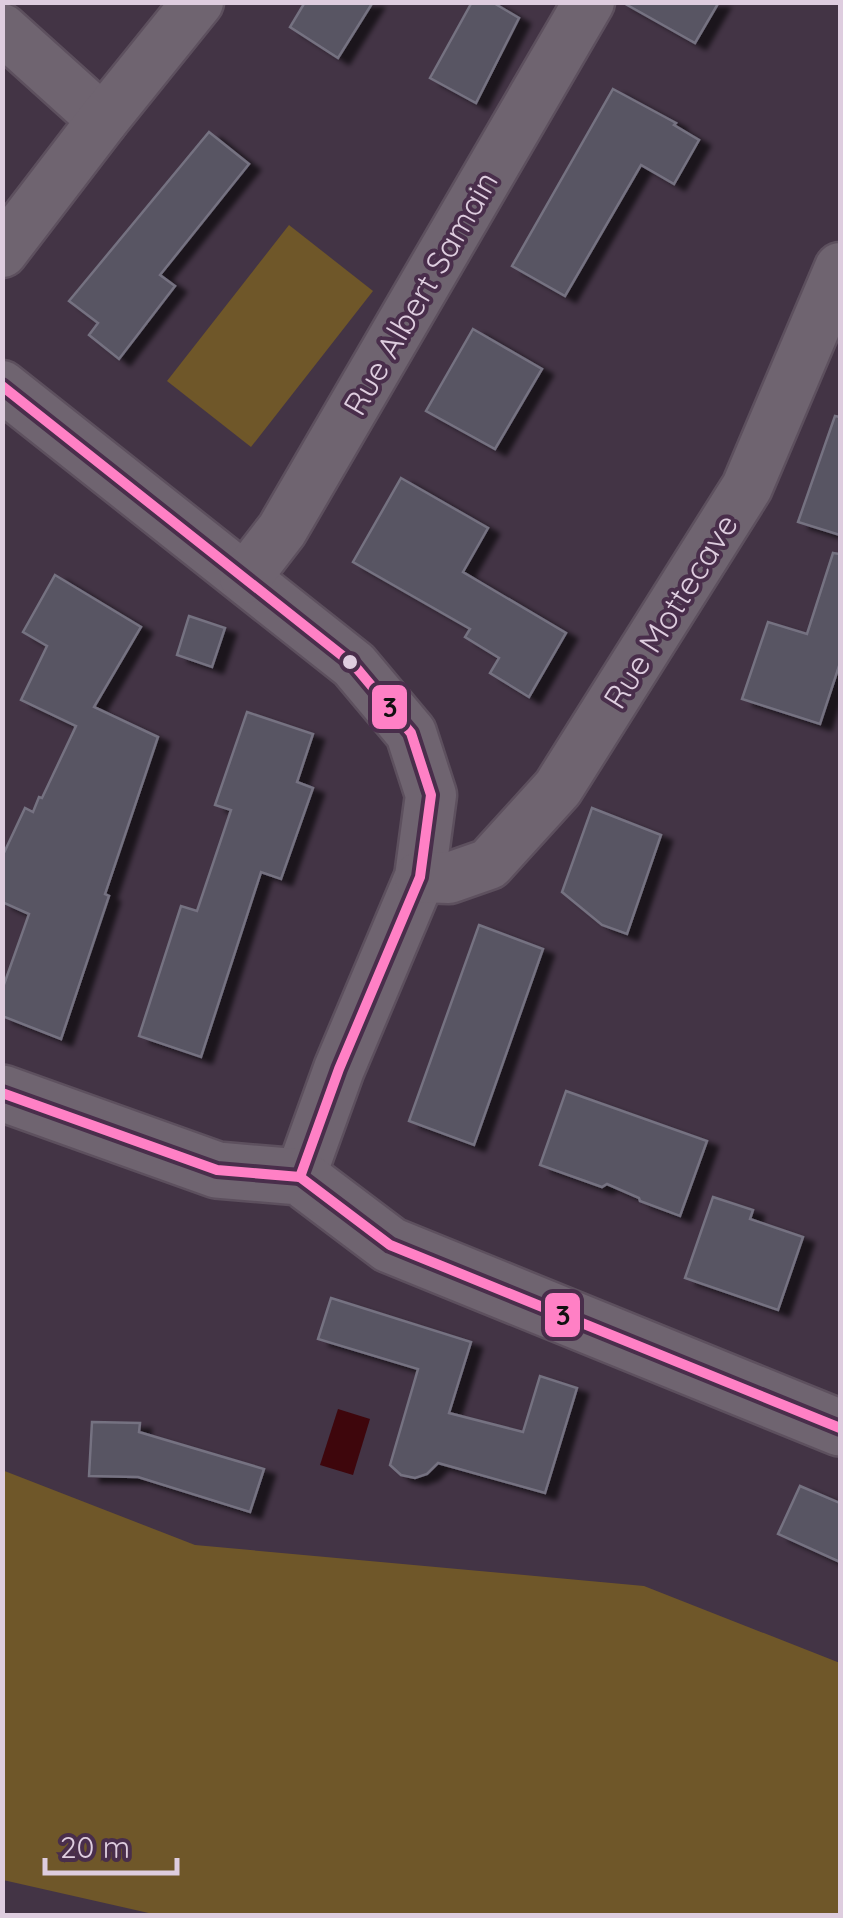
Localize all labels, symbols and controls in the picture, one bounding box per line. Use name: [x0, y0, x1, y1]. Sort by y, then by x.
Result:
street label: Rue Albert Samain: [334, 164, 506, 422]
street label: Rue Mottecave: [594, 506, 746, 716]
unlabelled marker: [340, 652, 360, 672]
line badge: 3: [370, 683, 409, 731]
text: 3: [382, 689, 398, 724]
line badge: 3: [543, 1291, 582, 1339]
text: 3: [555, 1297, 571, 1332]
scale bar: [45, 1813, 178, 1875]
text: 20 m: [60, 1828, 130, 1866]

